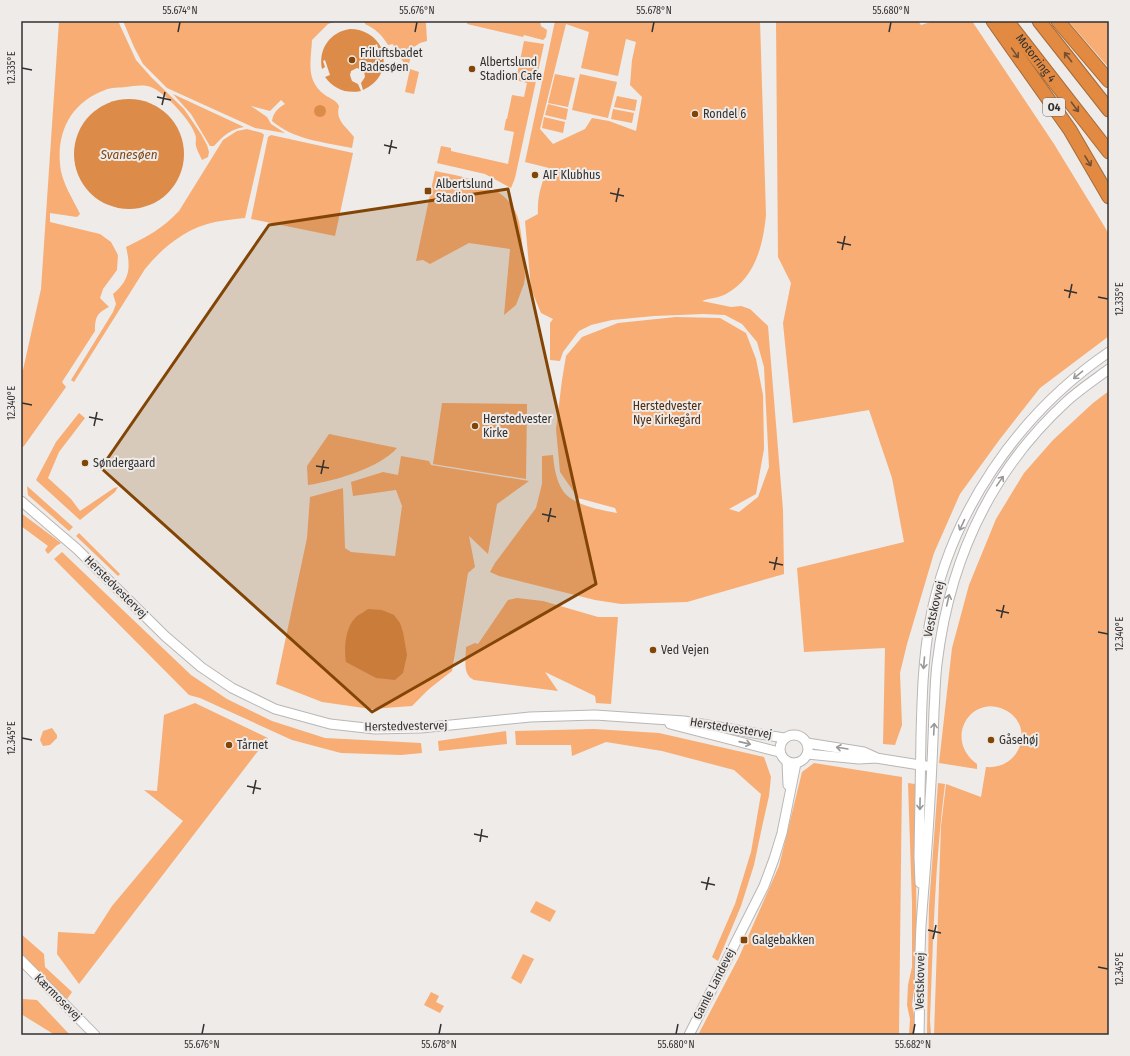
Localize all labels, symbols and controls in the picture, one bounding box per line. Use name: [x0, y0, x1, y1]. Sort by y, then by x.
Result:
text: 55.674°N: [162, 5, 198, 17]
text: 55.676°N: [399, 5, 435, 17]
text: 55.678°N: [636, 5, 672, 17]
text: 55.680°N: [872, 5, 910, 17]
street label: Motorring 4: [1013, 31, 1059, 85]
place label: Friluftsbadet Badesøen: [360, 46, 423, 74]
one-way arrow: [1011, 47, 1020, 58]
text: 12.335°E: [6, 51, 18, 85]
one-way arrow: [1064, 52, 1072, 63]
marker: Friluftsbadet Badesøen: [347, 55, 357, 65]
place label: Albertslund Stadion Cafe: [480, 55, 542, 83]
marker: Albertslund Stadion Cafe: [467, 64, 477, 74]
road number: O4: [1043, 98, 1065, 116]
one-way arrow: [1070, 101, 1079, 112]
place label: Rondel 6: [703, 107, 746, 121]
marker: Rondel 6: [690, 109, 700, 119]
water label: Svanesøen: [100, 147, 158, 162]
one-way arrow: [1085, 155, 1093, 167]
place label: AIF Klubhus: [543, 168, 600, 182]
marker: AIF Klubhus: [530, 170, 540, 180]
place label: Albertslund Stadion: [436, 177, 493, 205]
marker: Albertslund Stadion: [423, 186, 433, 196]
text: 12.335°E: [1114, 282, 1126, 316]
one-way arrow: [1073, 371, 1084, 380]
text: 12.340°E: [6, 385, 18, 420]
park label: Herstedvester Nye Kirkegård: [633, 399, 702, 427]
place label: Herstedvester Kirke: [483, 412, 552, 440]
marker: Herstedvester Kirke: [470, 421, 480, 431]
place label: Søndergaard: [93, 456, 155, 470]
marker: Søndergaard: [80, 458, 90, 468]
one-way arrow: [996, 476, 1004, 487]
one-way arrow: [958, 518, 965, 530]
street label: Herstedvestervej: [82, 553, 150, 621]
street label: Vestskovvej: [921, 580, 947, 638]
one-way arrow: [945, 594, 953, 607]
text: 12.340°E: [1114, 616, 1126, 651]
place label: Ved Vejen: [661, 643, 709, 657]
marker: Ved Vejen: [648, 645, 658, 655]
one-way arrow: [921, 656, 928, 669]
street label: Herstedvestervej: [689, 715, 773, 741]
street label: Herstedvestervej: [364, 718, 448, 734]
text: 12.345°E: [6, 721, 18, 755]
one-way arrow: [930, 723, 937, 736]
place label: Gåsehøj: [999, 733, 1038, 747]
marker: Gåsehøj: [986, 735, 996, 745]
place label: Tårnet: [237, 738, 268, 752]
marker: Tårnet: [224, 740, 234, 750]
one-way arrow: [738, 740, 751, 748]
one-way arrow: [836, 744, 849, 752]
one-way arrow: [916, 797, 924, 810]
place label: Galgebakken: [752, 933, 815, 947]
marker: Galgebakken: [739, 935, 749, 945]
street label: Gamle Landevej: [690, 946, 738, 1022]
street label: Vestskovvej: [913, 952, 927, 1010]
text: 12.345°E: [1114, 952, 1126, 986]
street label: Kærmosevej: [32, 971, 84, 1023]
text: 55.676°N: [184, 1039, 220, 1051]
text: 55.678°N: [421, 1039, 457, 1051]
text: 55.680°N: [657, 1039, 695, 1051]
text: 55.682°N: [895, 1039, 931, 1051]

